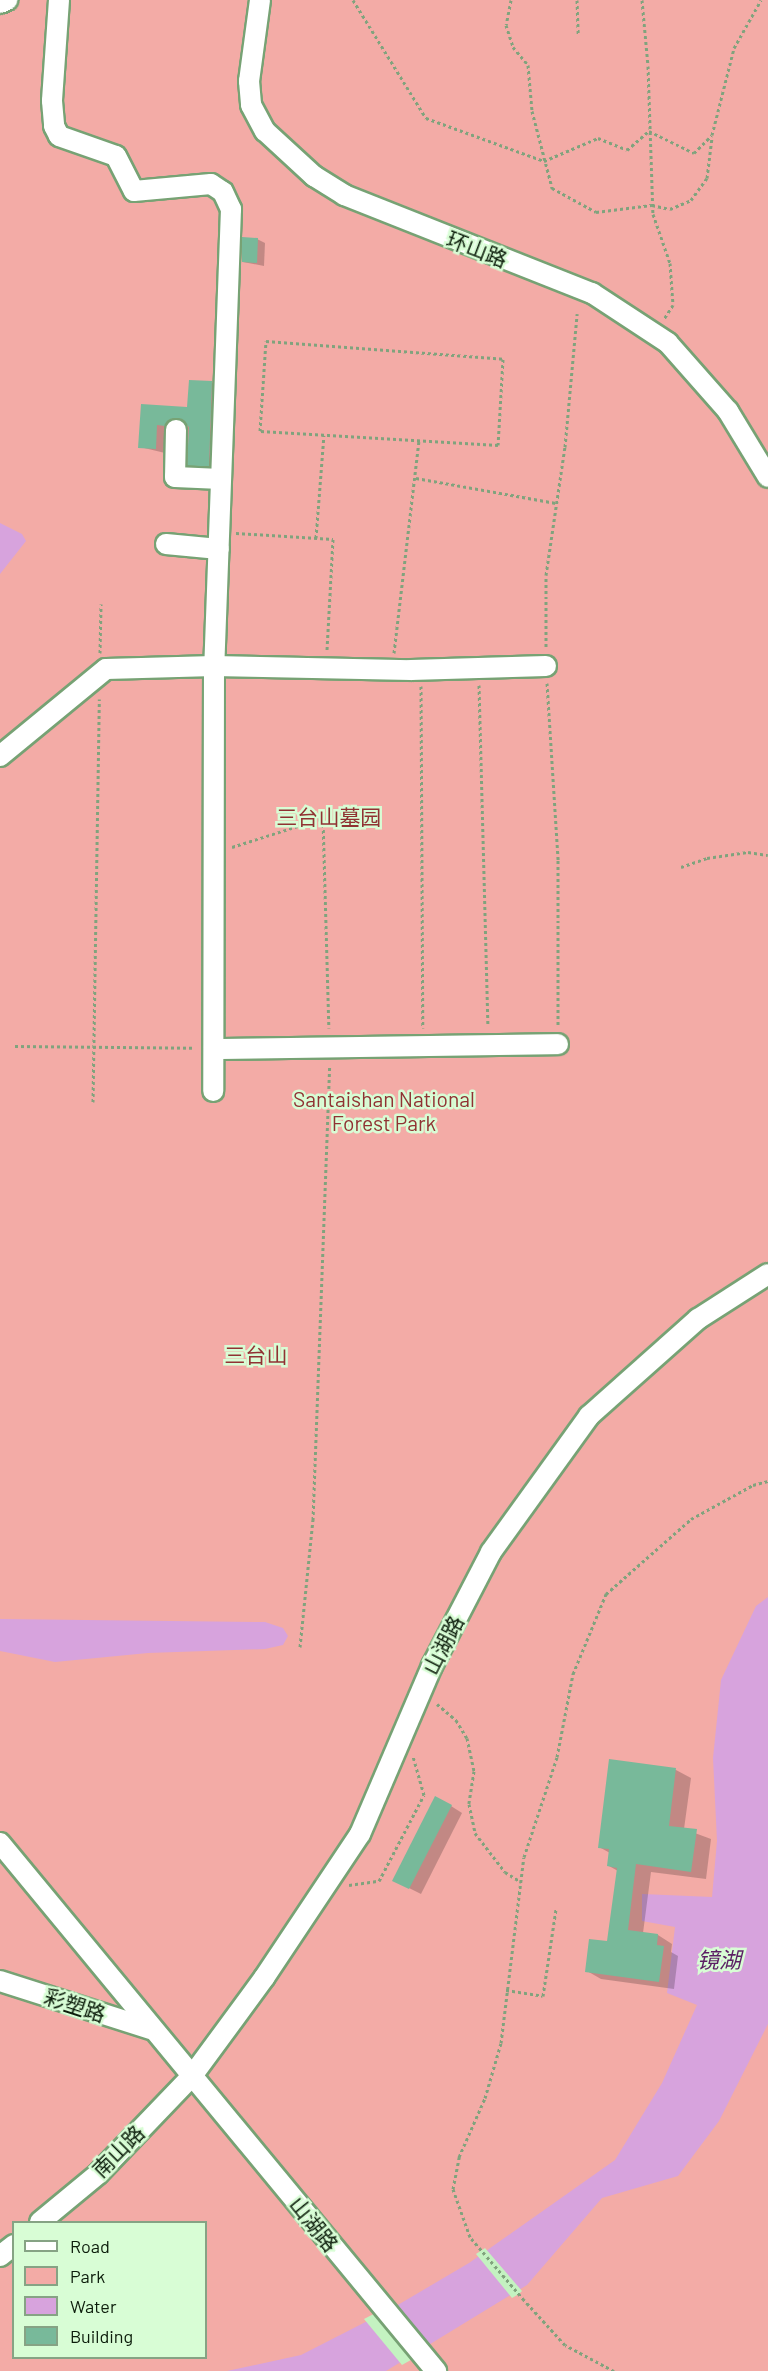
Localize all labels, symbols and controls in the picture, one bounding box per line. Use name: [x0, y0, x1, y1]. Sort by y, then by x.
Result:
street label: 环山路: [443, 226, 511, 272]
park label: 三台山墓园: [277, 804, 381, 830]
park label: Santaishan National Forest Park: [293, 1086, 475, 1136]
park label: 三台山: [225, 1342, 287, 1368]
street label: 山湖路: [417, 1611, 469, 1679]
water label: 镜湖: [697, 1947, 741, 1973]
street label: 彩塑路: [41, 1983, 109, 2027]
street label: 南山路: [87, 2120, 149, 2182]
street label: 山湖路: [284, 2192, 344, 2256]
legend: [12, 2221, 207, 2359]
text: Road: [70, 2235, 110, 2257]
text: Park: [70, 2265, 105, 2287]
text: Water: [70, 2295, 117, 2317]
text: Building: [70, 2325, 133, 2347]

